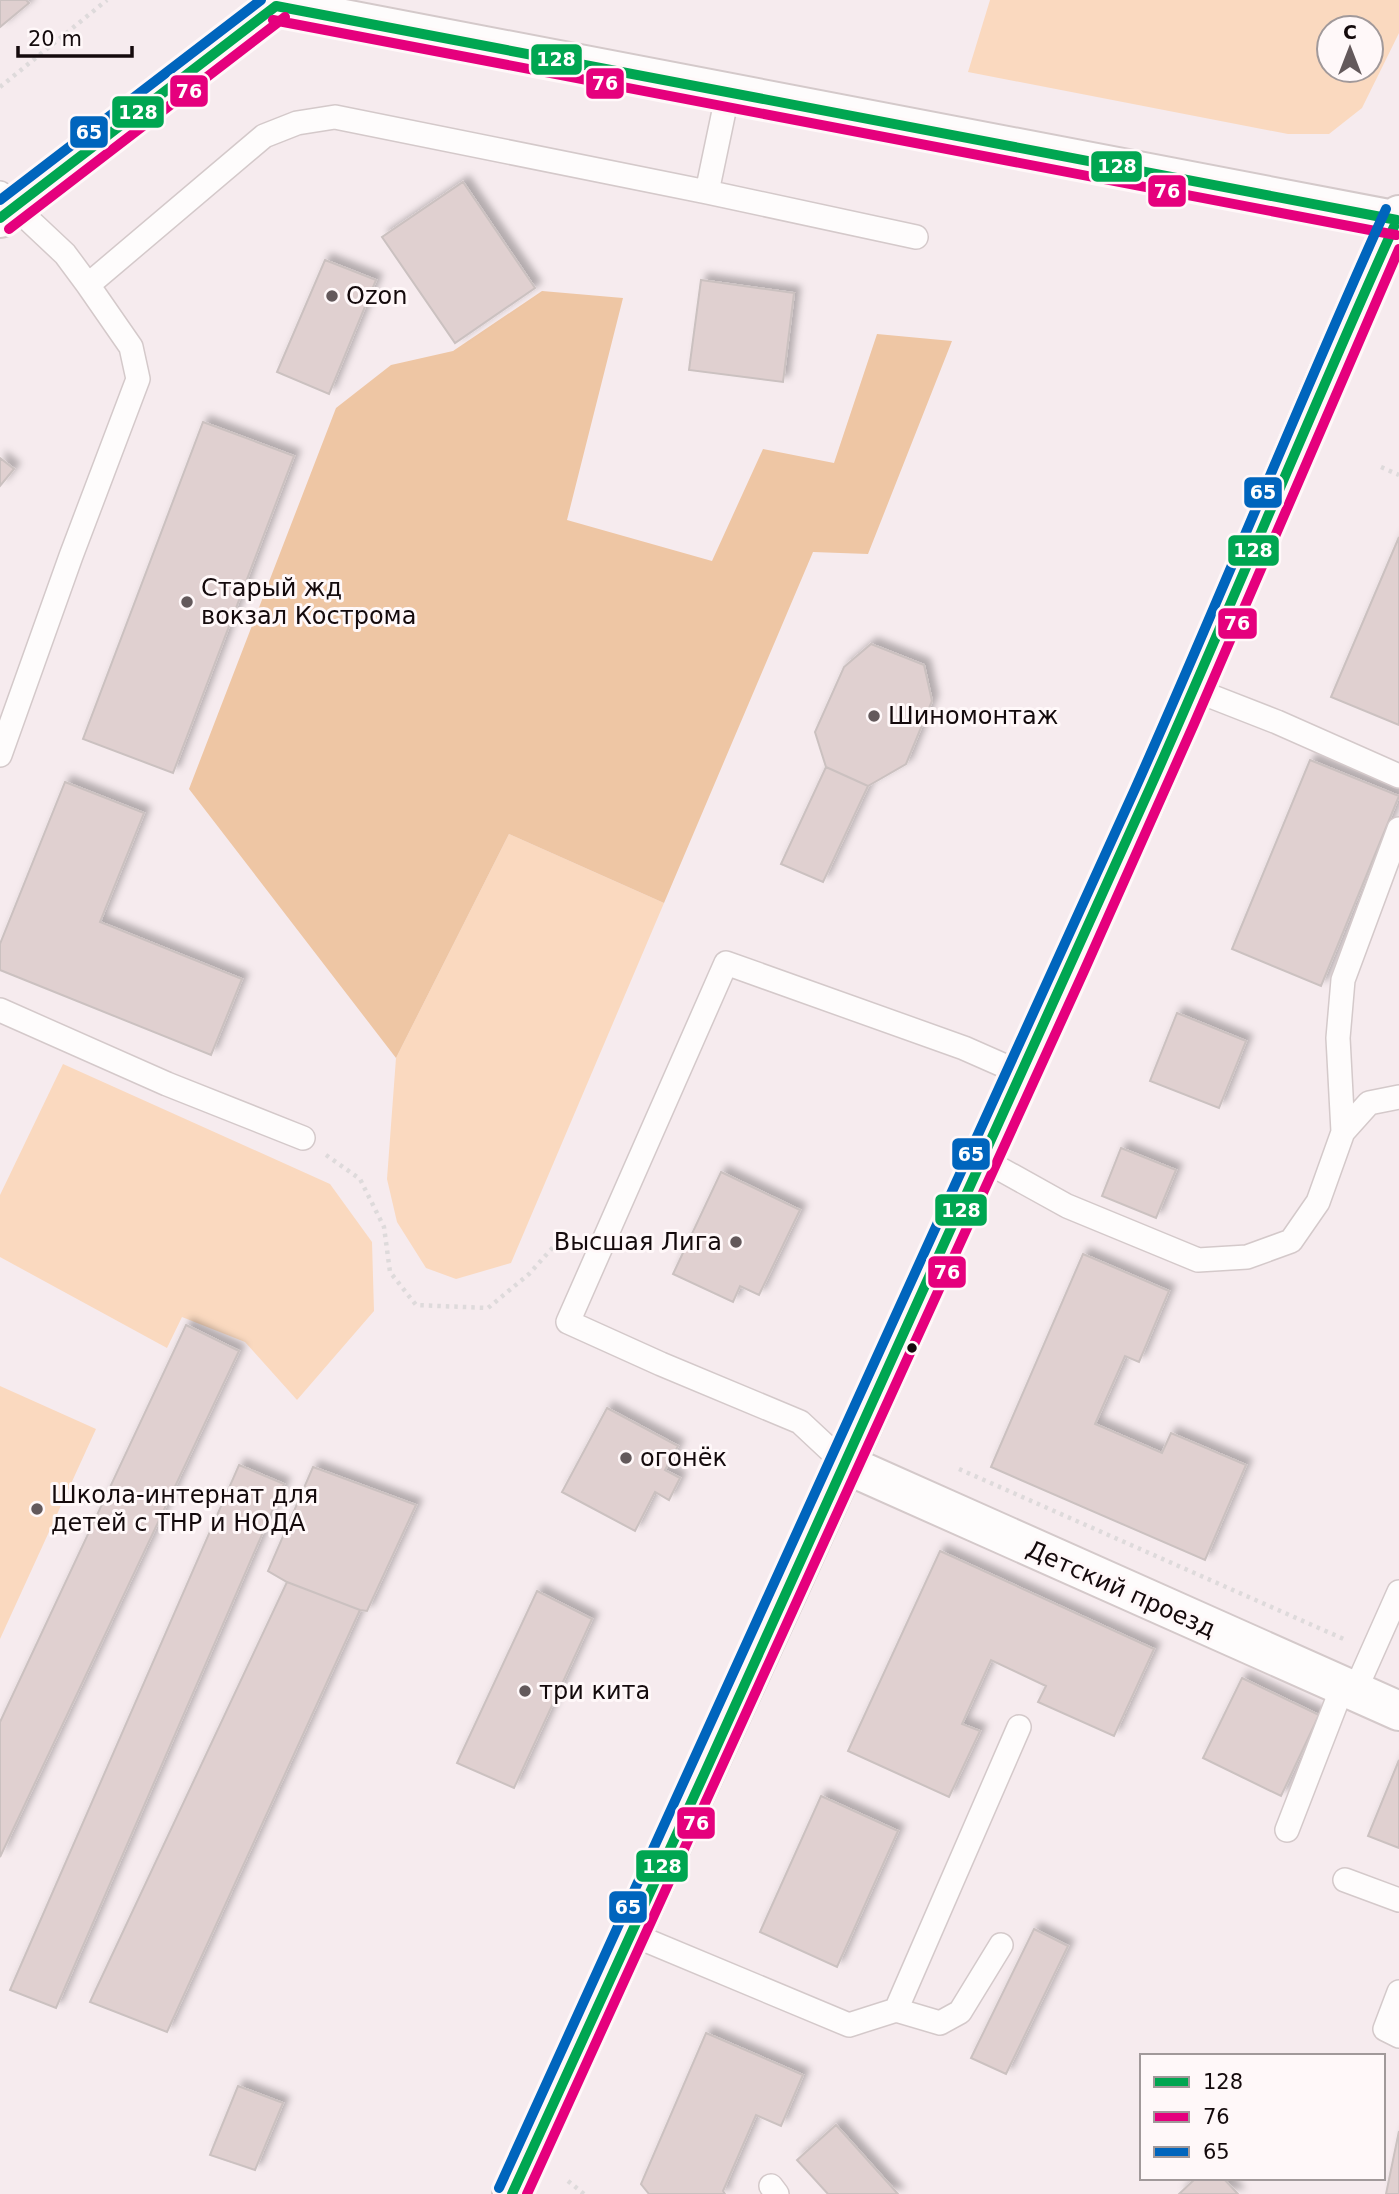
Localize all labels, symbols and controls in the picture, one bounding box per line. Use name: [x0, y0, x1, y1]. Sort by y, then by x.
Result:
scale bar: [18, 14, 131, 58]
north arrow: [1315, 14, 1385, 84]
text: С: [1343, 21, 1357, 43]
text: 20 m: [28, 27, 82, 51]
line badge: 128: [530, 43, 583, 76]
text: 128: [536, 48, 576, 70]
line badge: 76: [585, 67, 625, 100]
text: 76: [592, 72, 618, 94]
line badge: 76: [169, 74, 209, 108]
text: 76: [176, 80, 202, 102]
line badge: 128: [111, 95, 165, 129]
text: 128: [118, 101, 158, 123]
line badge: 65: [69, 115, 109, 149]
text: 65: [76, 121, 102, 143]
line badge: 128: [1090, 150, 1143, 183]
text: 128: [1097, 155, 1137, 177]
line badge: 76: [1147, 174, 1187, 208]
text: 76: [1154, 180, 1180, 202]
place label: Ozon: [346, 282, 407, 310]
marker: Ozon: [324, 288, 340, 304]
line badge: 65: [1243, 476, 1283, 509]
text: 65: [1250, 481, 1276, 503]
line badge: 128: [1227, 534, 1280, 567]
text: 128: [1233, 539, 1273, 561]
place label: Старый жд вокзал Кострома: [201, 574, 416, 630]
marker: Старый жд вокзал Кострома: [179, 594, 195, 610]
line badge: 76: [1217, 607, 1258, 640]
text: 76: [1224, 612, 1250, 634]
place label: Шиномонтаж: [888, 702, 1058, 730]
marker: Шиномонтаж: [866, 708, 882, 724]
line badge: 65: [951, 1137, 991, 1171]
text: 65: [958, 1143, 984, 1165]
line badge: 128: [934, 1193, 988, 1227]
text: 128: [941, 1199, 981, 1221]
place label: Высшая Лига: [554, 1228, 722, 1256]
marker: Высшая Лига: [728, 1234, 744, 1250]
line badge: 76: [927, 1255, 967, 1289]
text: 76: [934, 1261, 960, 1283]
unlabelled marker: [905, 1341, 919, 1355]
place label: огонёк: [640, 1444, 727, 1472]
marker: огонёк: [618, 1450, 634, 1466]
place label: Школа-интернат для детей с ТНР и НОДА: [51, 1481, 318, 1537]
marker: Школа-интернат для детей с ТНР и НОДА: [29, 1501, 45, 1517]
street label: Детский проезд: [1022, 1535, 1220, 1643]
place label: три кита: [539, 1677, 650, 1705]
marker: три кита: [517, 1683, 533, 1699]
line badge: 76: [676, 1806, 716, 1840]
text: 76: [683, 1812, 709, 1834]
line badge: 128: [635, 1849, 689, 1883]
text: 128: [642, 1855, 682, 1877]
line badge: 65: [608, 1890, 648, 1924]
text: 65: [615, 1896, 641, 1918]
legend: [1140, 2054, 1385, 2180]
text: 128: [1203, 2070, 1243, 2094]
text: 76: [1203, 2105, 1230, 2129]
text: 65: [1203, 2140, 1230, 2164]

